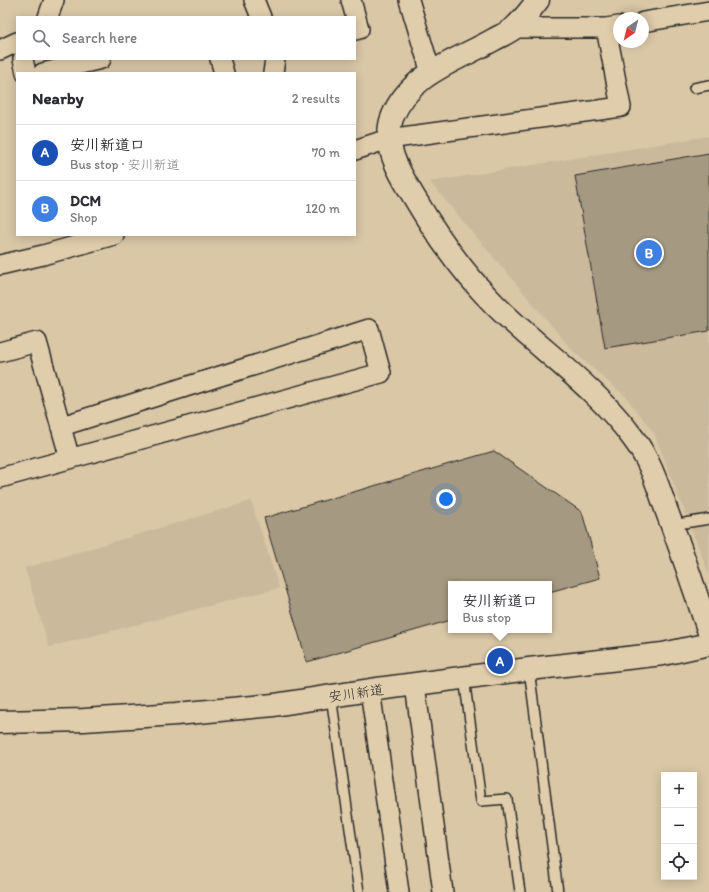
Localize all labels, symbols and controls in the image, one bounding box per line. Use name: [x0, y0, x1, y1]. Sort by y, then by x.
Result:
north arrow: [613, 12, 649, 48]
search box: [16, 16, 356, 60]
icon: search: [30, 27, 52, 49]
text: Search here: [62, 29, 137, 47]
text: Nearby: [32, 88, 84, 108]
text: 2 results: [292, 91, 340, 106]
text: 安川新道口: [70, 136, 145, 154]
text: A: [41, 145, 49, 160]
text: 70 m: [312, 145, 340, 160]
text: Bus stop · 安川新道: [70, 157, 179, 172]
text: DCM: [70, 192, 101, 210]
text: B: [41, 201, 49, 216]
text: 120 m: [305, 201, 340, 216]
text: Shop: [70, 210, 97, 225]
pin: B: [636, 238, 662, 268]
your location: [436, 489, 456, 509]
popup: [448, 581, 552, 633]
text: 安川新道口: [462, 592, 538, 610]
text: Bus stop: [462, 610, 511, 625]
pin: A: [487, 646, 513, 676]
street label: 安川新道: [327, 681, 385, 706]
map controls: [661, 772, 697, 880]
button: +: [661, 772, 697, 808]
button: −: [661, 808, 697, 844]
button: locate: [661, 844, 697, 880]

